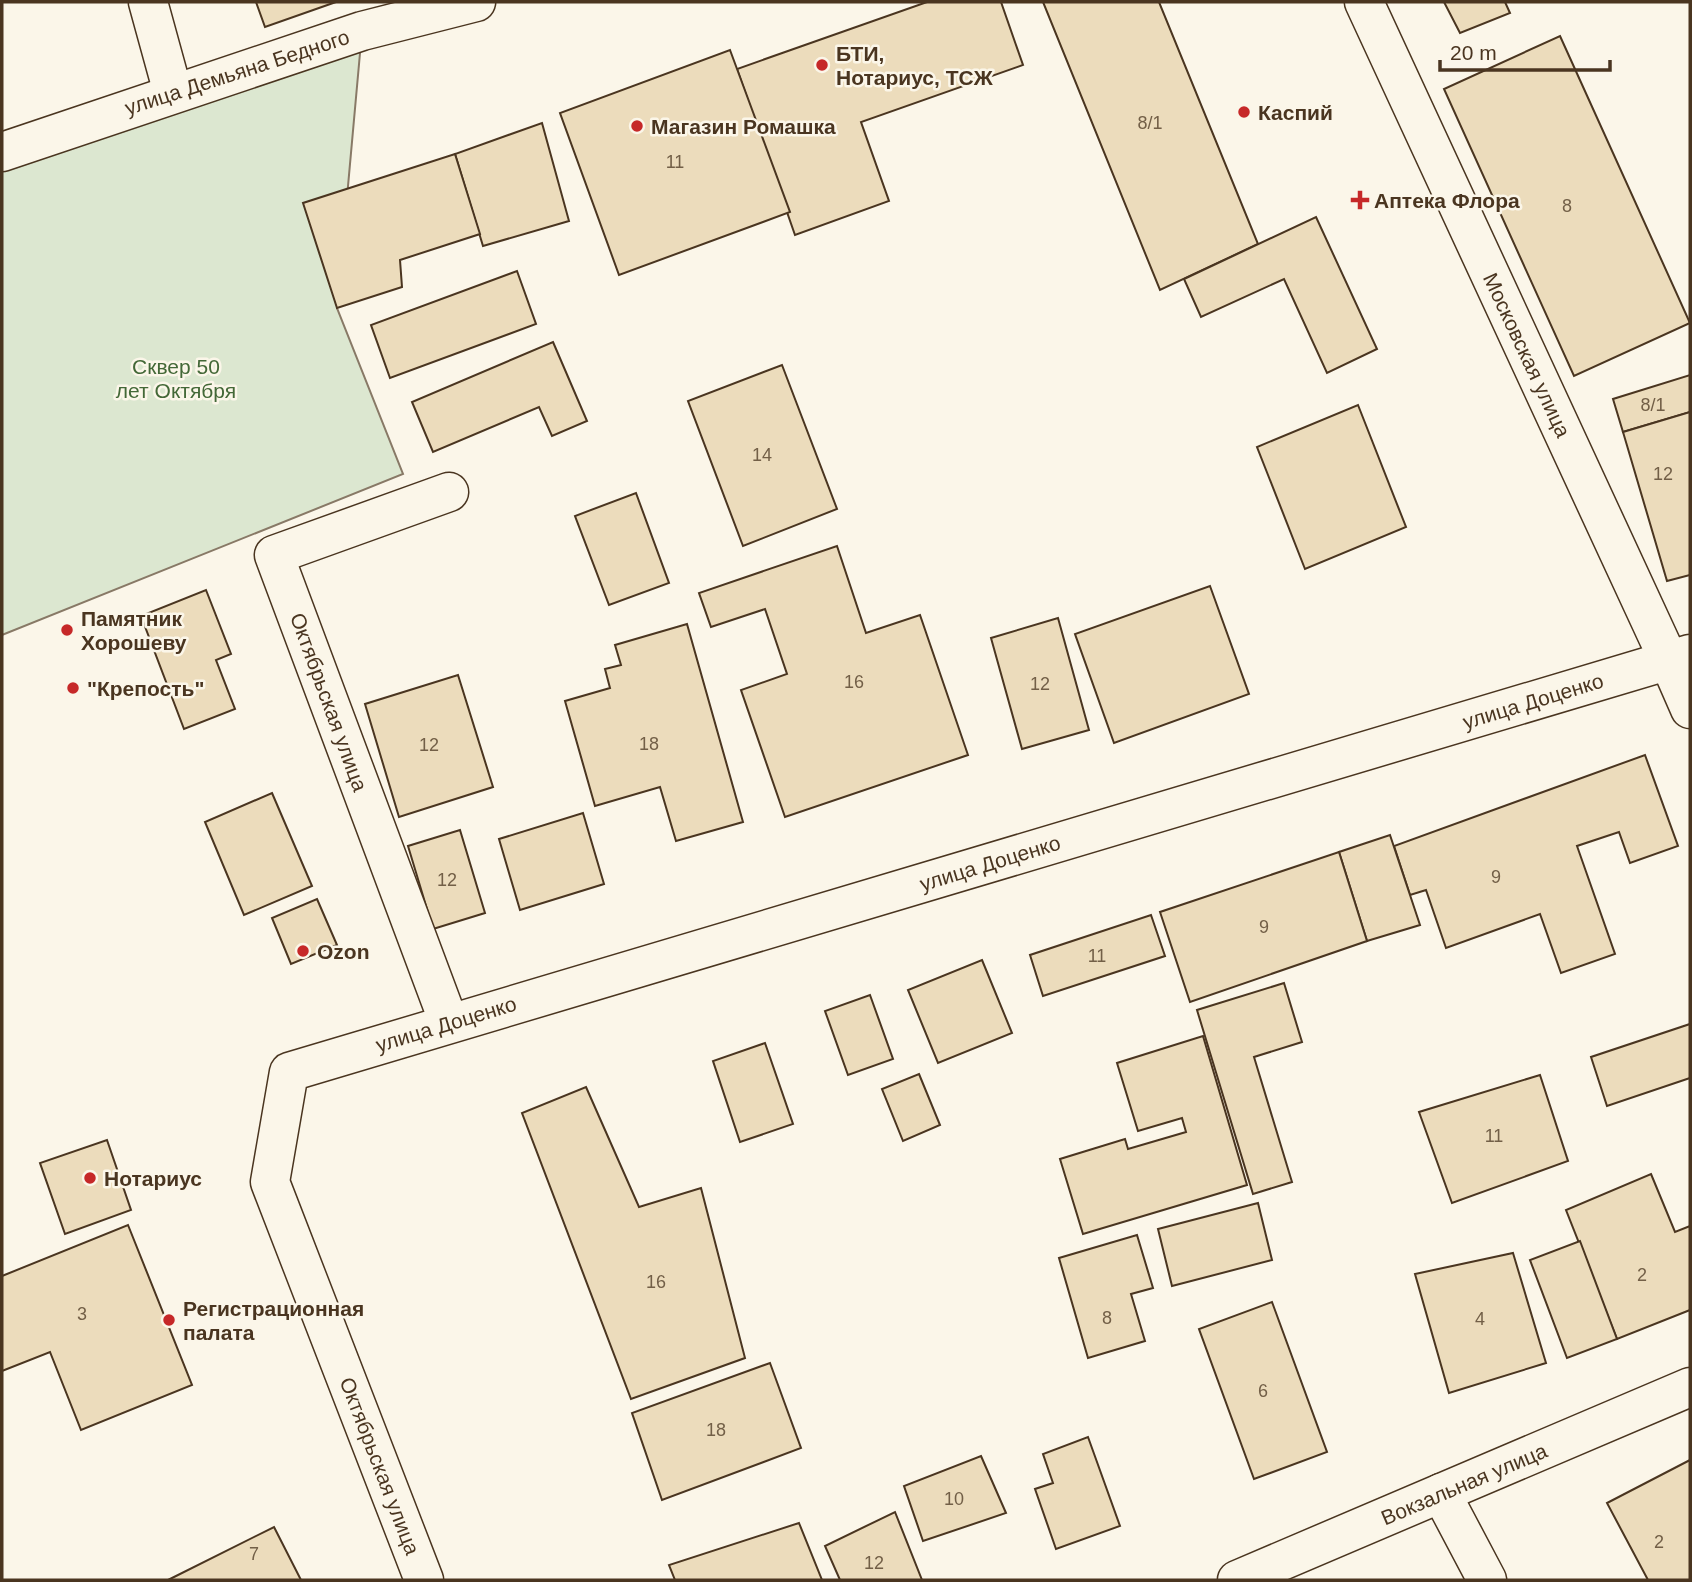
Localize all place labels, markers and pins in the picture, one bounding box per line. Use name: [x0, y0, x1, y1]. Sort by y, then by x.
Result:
place label: БТИ, Нотариус, ТСЖ: [836, 42, 994, 89]
marker: БТИ, Нотариус, ТСЖ: [814, 57, 830, 73]
place label: Каспий: [1258, 101, 1333, 124]
marker: Каспий: [1236, 104, 1252, 120]
place label: Магазин Ромашка: [651, 115, 836, 138]
marker: Магазин Ромашка: [629, 118, 645, 134]
place label: Аптека Флора: [1374, 189, 1520, 212]
marker: Аптека Флора: [1352, 192, 1368, 208]
place label: Памятник Хорошеву: [81, 607, 187, 654]
marker: Памятник Хорошеву: [59, 622, 75, 638]
place label: "Крепость": [87, 677, 204, 700]
marker: "Крепость": [65, 680, 81, 696]
place label: Ozon: [317, 940, 370, 963]
marker: Ozon: [295, 943, 311, 959]
place label: Нотариус: [104, 1167, 202, 1190]
marker: Нотариус: [82, 1170, 98, 1186]
place label: Регистрационная палата: [183, 1297, 364, 1344]
marker: Регистрационная палата: [161, 1312, 177, 1328]

